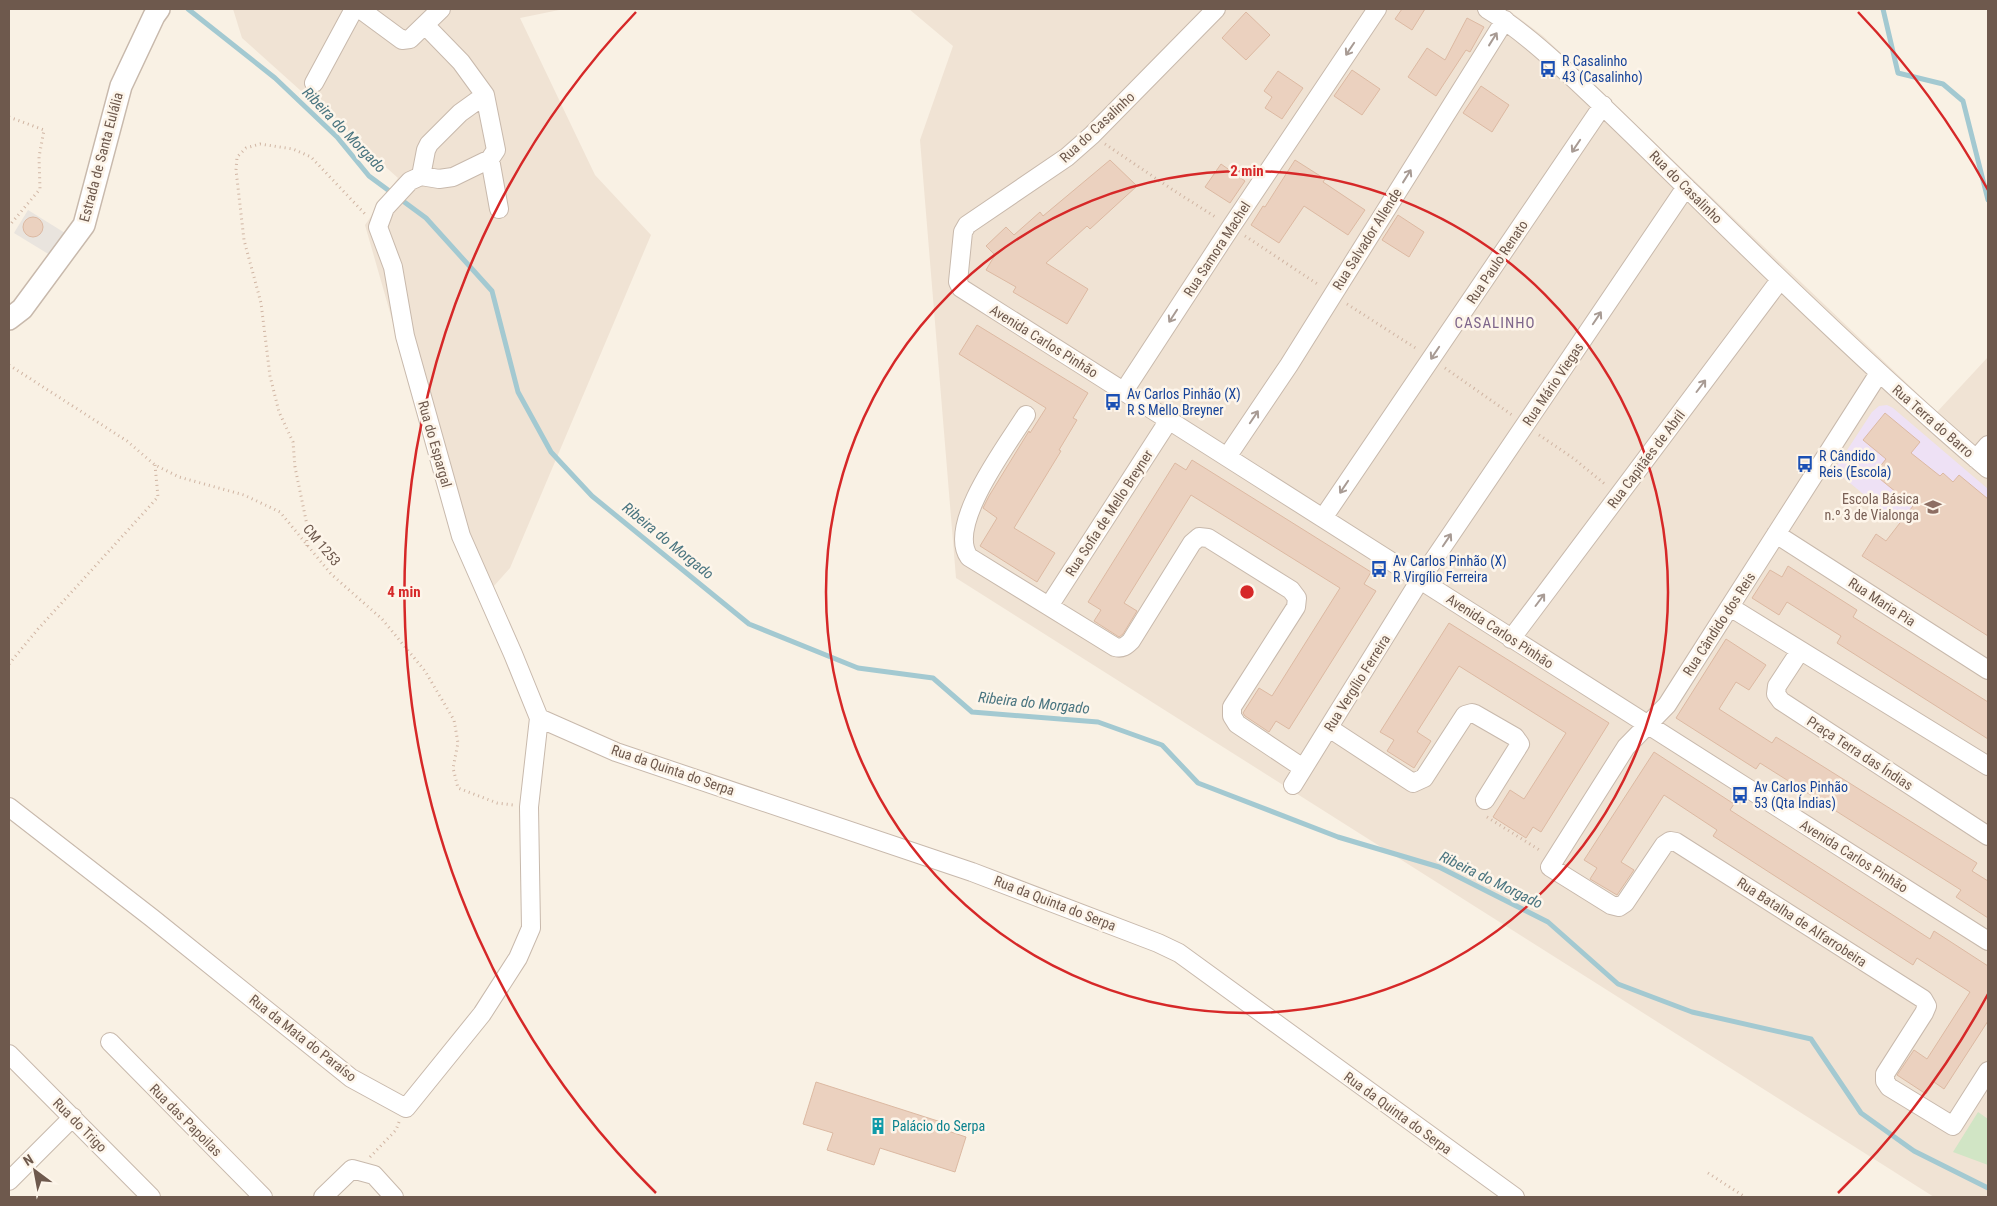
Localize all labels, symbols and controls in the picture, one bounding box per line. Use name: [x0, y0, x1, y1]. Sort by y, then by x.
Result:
one-way arrow: [1489, 32, 1499, 46]
one-way arrow: [1345, 42, 1355, 56]
place label: R Casalinho 43 (Casalinho): [1562, 53, 1643, 86]
bus stop icon: R Casalinho 43 (Casalinho): [1538, 59, 1558, 79]
water label: Ribeira do Morgado: [299, 83, 389, 177]
street label: Rua do Casalinho: [1056, 88, 1138, 166]
street label: Estrada de Santa Eulália: [76, 91, 126, 223]
one-way arrow: [1571, 138, 1581, 152]
street label: Rua do Casalinho: [1646, 147, 1726, 227]
text: 2 min: [1230, 162, 1264, 180]
one-way arrow: [1402, 170, 1412, 184]
street label: Rua Salvador Allende: [1329, 185, 1405, 293]
street label: Rua Samora Machel: [1180, 199, 1254, 299]
street label: Rua Paulo Renato: [1463, 217, 1531, 307]
street label: Avenida Carlos Pinhão: [987, 301, 1101, 381]
one-way arrow: [1168, 308, 1178, 322]
one-way arrow: [1592, 312, 1602, 326]
district label: CASALINHO: [1454, 314, 1536, 332]
street label: Rua Mário Viegas: [1519, 339, 1587, 429]
one-way arrow: [1430, 345, 1440, 359]
one-way arrow: [1696, 379, 1706, 393]
street label: Rua Terra do Barro: [1889, 381, 1977, 461]
place label: Av Carlos Pinhão (X) R S Mello Breyner: [1127, 386, 1241, 418]
bus stop icon: Av Carlos Pinhão (X) R S Mello Breyner: [1103, 392, 1123, 412]
street label: Rua do Espargal: [415, 399, 455, 489]
street label: Rua Capitães de Abril: [1604, 407, 1688, 511]
one-way arrow: [1249, 410, 1259, 424]
street label: Rua Sofia de Mello Breyner: [1062, 447, 1156, 579]
place label: R Cândido Reis (Escola): [1819, 448, 1891, 481]
bus stop icon: R Cândido Reis (Escola): [1795, 454, 1815, 474]
one-way arrow: [1339, 480, 1349, 494]
place label: Escola Básica n.º 3 de Vialonga: [1824, 491, 1919, 523]
school or university icon: Escola Básica n.º 3 de Vialonga: [1923, 497, 1943, 517]
water label: Ribeira do Morgado: [619, 499, 717, 583]
street label: CM 1253: [300, 521, 344, 569]
one-way arrow: [1442, 533, 1452, 547]
place label: Av Carlos Pinhão (X) R Virgílio Ferreira: [1393, 553, 1507, 585]
bus stop icon: Av Carlos Pinhão (X) R Virgílio Ferreira: [1369, 559, 1389, 579]
street label: Rua Cândido dos Reis: [1680, 569, 1758, 679]
street label: Rua Maria Pia: [1846, 574, 1918, 630]
text: 4 min: [387, 583, 421, 601]
centre of rings: [1238, 583, 1256, 601]
street label: Avenida Carlos Pinhão: [1444, 591, 1556, 671]
one-way arrow: [1535, 594, 1546, 607]
street label: Rua Vergílio Ferreira: [1321, 632, 1393, 734]
water label: Ribeira do Morgado: [977, 688, 1091, 718]
street label: Praça Terra das Índias: [1804, 712, 1916, 793]
street label: Rua da Quinta do Serpa: [609, 741, 737, 799]
place label: Av Carlos Pinhão 53 (Qta Índias): [1754, 779, 1848, 812]
bus stop icon: Av Carlos Pinhão 53 (Qta Índias): [1730, 785, 1750, 805]
street label: Avenida Carlos Pinhão: [1797, 816, 1911, 896]
water label: Ribeira do Morgado: [1437, 847, 1545, 913]
street label: Rua da Quinta do Serpa: [992, 872, 1118, 934]
street label: Rua Batalha de Alfarrobeira: [1734, 874, 1870, 970]
street label: Rua da Mata do Paraíso: [246, 991, 360, 1085]
street label: Rua da Quinta do Serpa: [1341, 1069, 1455, 1157]
street label: Rua das Papoilas: [147, 1081, 225, 1159]
street label: Rua do Trigo: [50, 1095, 110, 1155]
building icon: Palácio do Serpa: [868, 1116, 888, 1136]
place label: Palácio do Serpa: [892, 1118, 985, 1134]
north arrow: [10, 1146, 60, 1196]
text: N: [20, 1151, 36, 1169]

